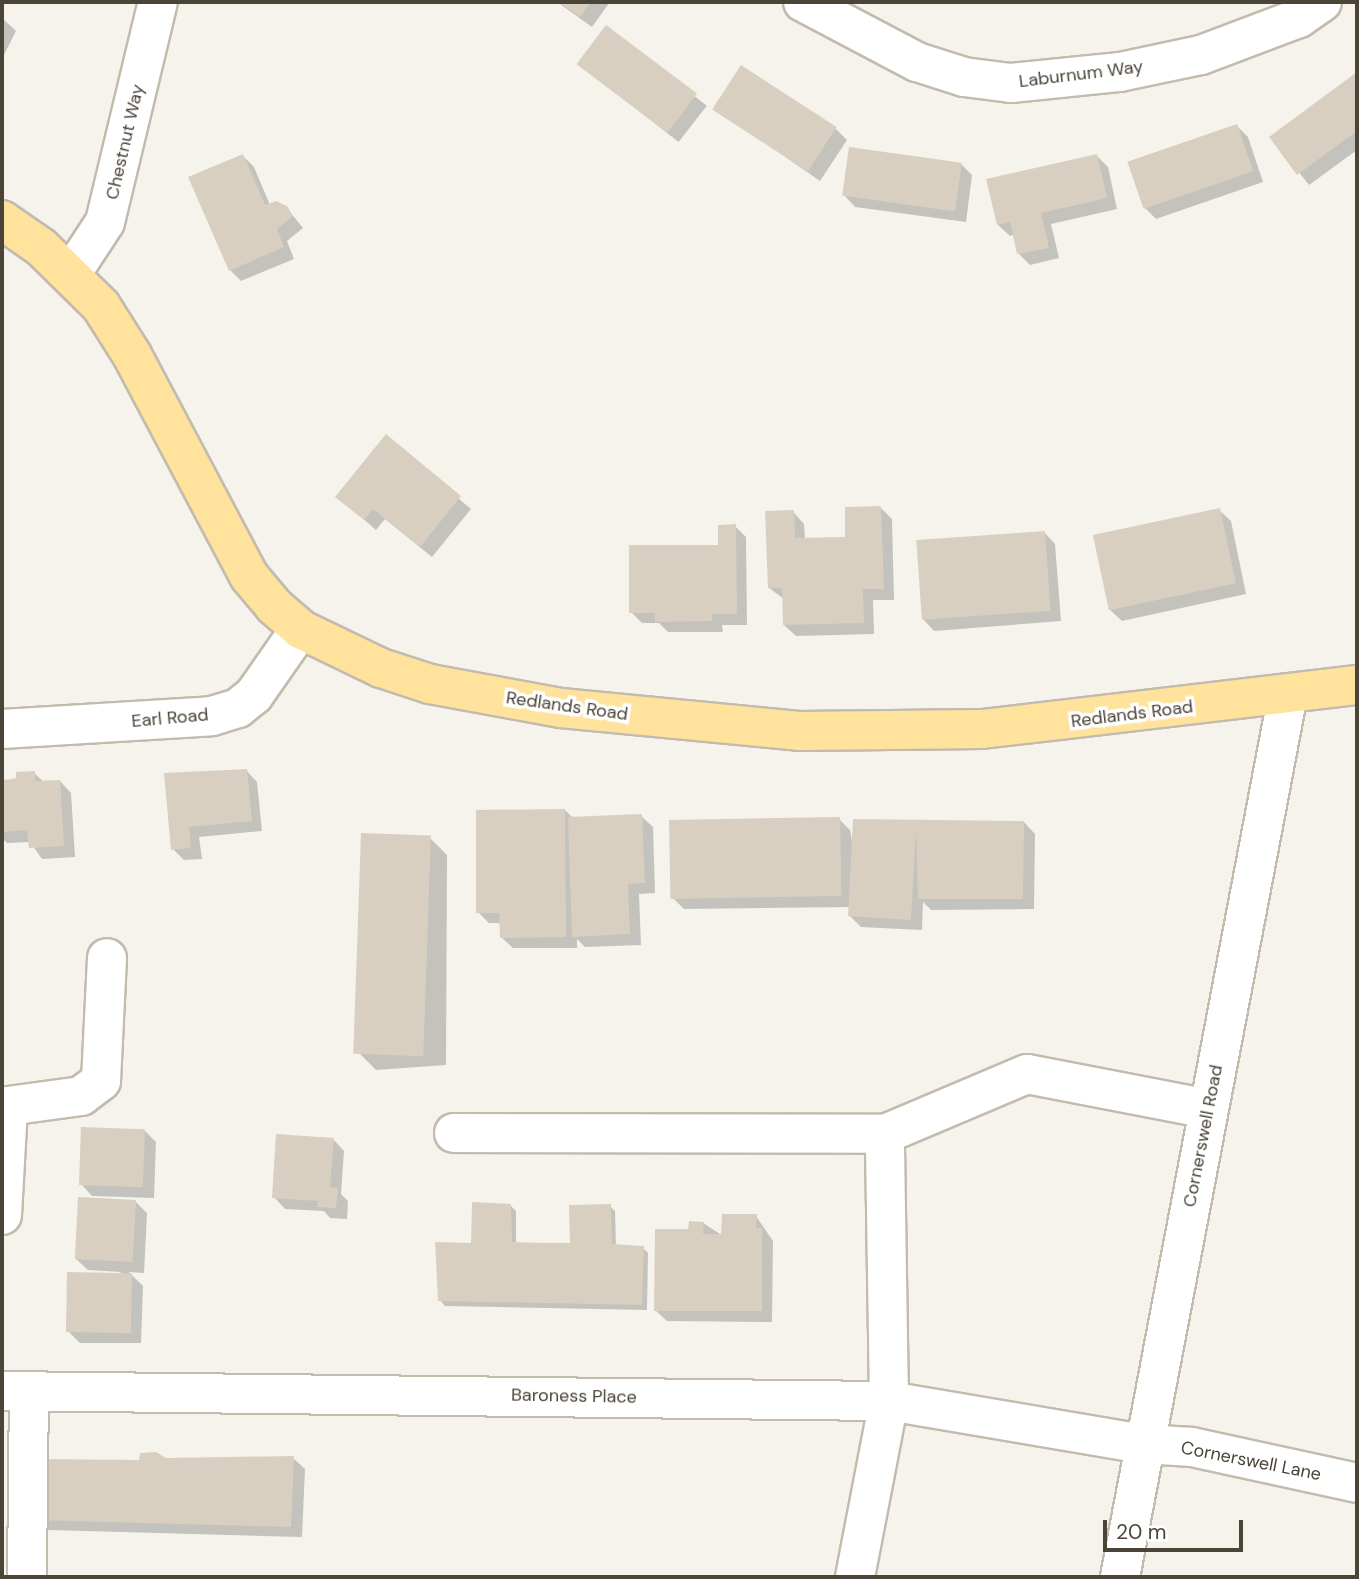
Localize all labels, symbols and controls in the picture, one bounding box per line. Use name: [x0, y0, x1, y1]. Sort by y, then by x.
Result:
street label: Laburnum Way: [1018, 56, 1144, 92]
street label: Chestnut Way: [101, 82, 149, 202]
street label: Redlands Road: [505, 687, 629, 725]
street label: Redlands Road: [1070, 696, 1194, 732]
street label: Earl Road: [131, 704, 209, 732]
street label: Cornerswell Road: [1179, 1063, 1227, 1209]
street label: Baroness Place: [511, 1384, 637, 1408]
street label: Cornerswell Lane: [1179, 1437, 1323, 1485]
scale bar: [1107, 1506, 1247, 1550]
text: 20 m: [1116, 1518, 1167, 1546]

